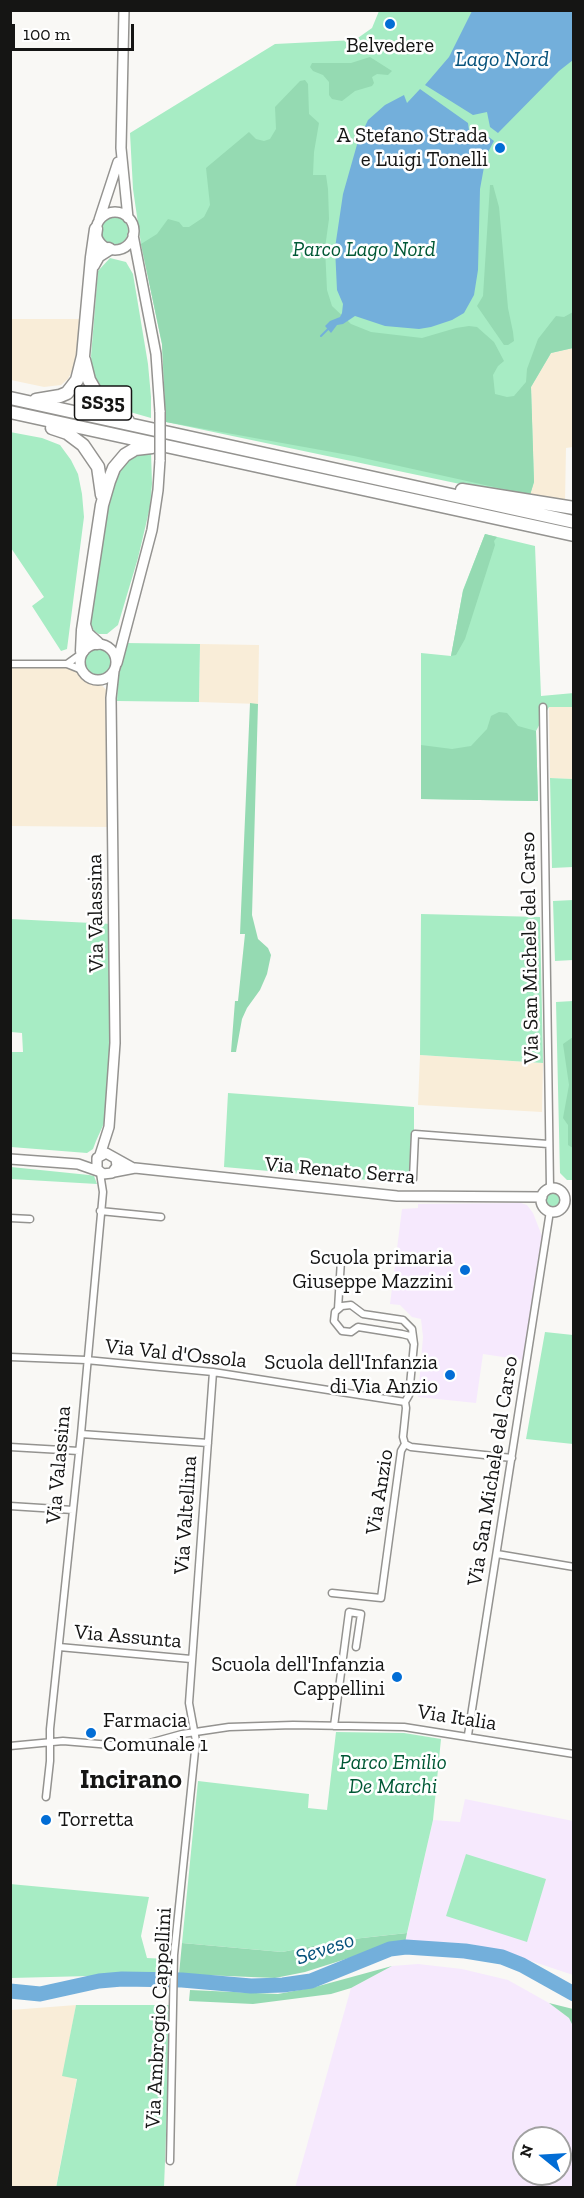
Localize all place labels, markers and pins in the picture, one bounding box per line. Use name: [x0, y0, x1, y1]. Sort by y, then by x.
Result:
marker: Belvedere: [383, 17, 397, 31]
place label: Belvedere: [346, 33, 434, 59]
place label: A Stefano Strada e Luigi Tonelli: [337, 123, 488, 173]
marker: A Stefano Strada e Luigi Tonelli: [493, 141, 507, 155]
place label: Scuola primaria Giuseppe Mazzini: [292, 1245, 453, 1295]
marker: Scuola primaria Giuseppe Mazzini: [458, 1263, 472, 1277]
place label: Scuola dell'Infanzia di Via Anzio: [264, 1350, 438, 1400]
marker: Scuola dell'Infanzia di Via Anzio: [443, 1368, 457, 1382]
place label: Scuola dell'Infanzia Cappellini: [211, 1652, 385, 1702]
marker: Scuola dell'Infanzia Cappellini: [390, 1670, 404, 1684]
place label: Farmacia Comunale 1: [103, 1708, 208, 1758]
marker: Farmacia Comunale 1: [84, 1726, 98, 1740]
place label: Torretta: [58, 1807, 134, 1833]
marker: Torretta: [39, 1813, 53, 1827]

